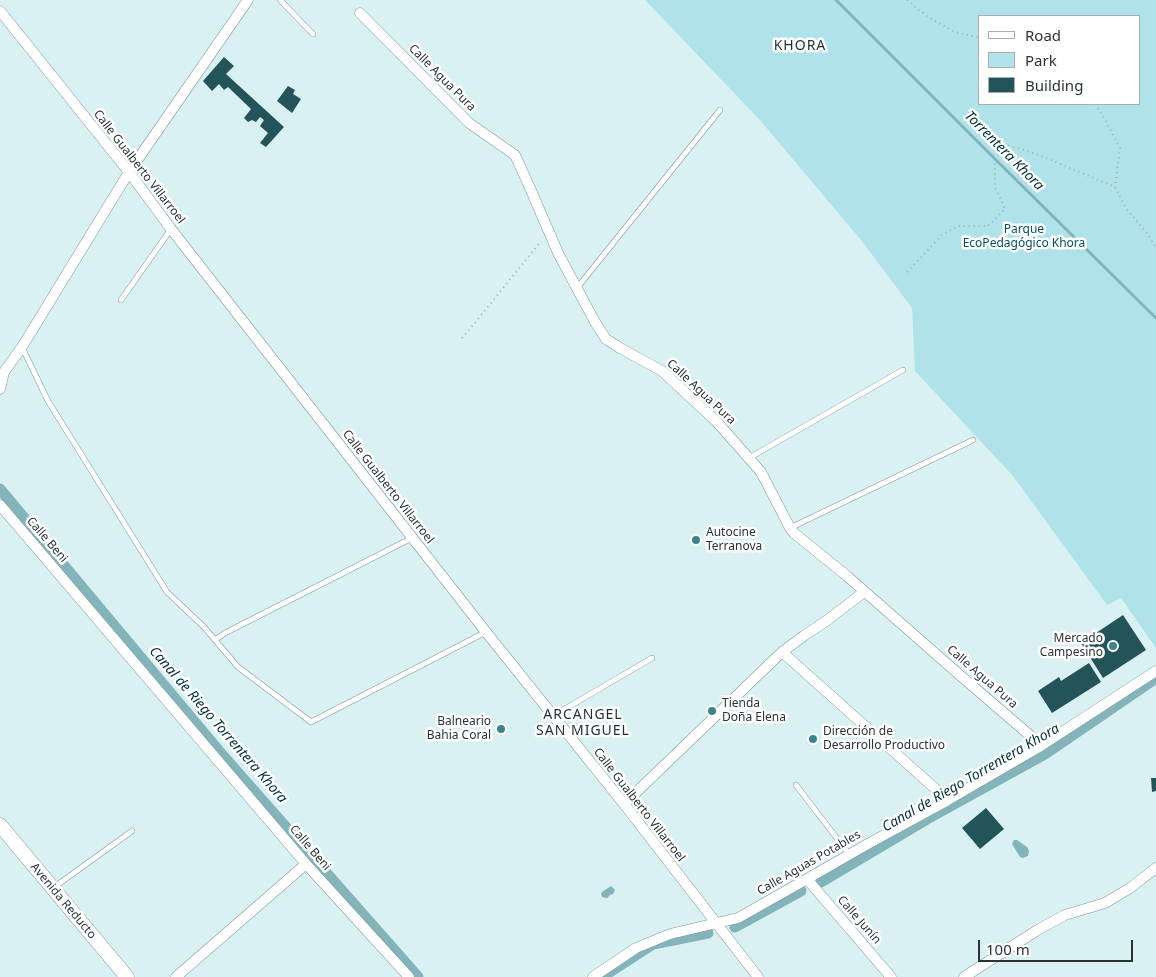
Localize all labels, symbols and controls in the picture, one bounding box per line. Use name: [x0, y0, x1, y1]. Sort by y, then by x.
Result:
legend: [978, 15, 1141, 105]
text: Road: [1025, 25, 1061, 45]
district label: KHORA: [773, 38, 827, 54]
street label: Calle Agua Pura: [406, 42, 478, 114]
text: Park: [1025, 50, 1057, 70]
text: Building: [1025, 75, 1083, 95]
street label: Calle Gualberto Villarroel: [90, 107, 188, 227]
water label: Torrentera Khora: [961, 108, 1047, 194]
park label: Parque EcoPedagógico Khora: [963, 223, 1085, 251]
street label: Calle Agua Pura: [664, 356, 738, 428]
street label: Calle Gualberto Villarroel: [339, 427, 437, 547]
street label: Calle Beni: [23, 514, 71, 566]
place label: Autocine Terranova: [706, 526, 762, 554]
marker: Autocine Terranova: [690, 534, 702, 546]
place label: Mercado Campesino: [1040, 632, 1103, 660]
marker: Mercado Campesino: [1107, 640, 1119, 652]
street label: Calle Agua Pura: [944, 642, 1020, 712]
water label: Canal de Riego Torrentera Khora: [145, 643, 291, 807]
place label: Tienda Doña Elena: [722, 697, 786, 725]
marker: Tienda Doña Elena: [706, 705, 718, 717]
district label: ARCANGEL SAN MIGUEL: [535, 707, 631, 740]
place label: Balneario Bahia Coral: [427, 715, 491, 743]
water label: Canal de Riego Torrentera Khora: [879, 720, 1063, 836]
marker: Balneario Bahia Coral: [495, 723, 507, 735]
place label: Dirección de Desarrollo Productivo: [823, 725, 945, 753]
marker: Dirección de Desarrollo Productivo: [807, 733, 819, 745]
street label: Calle Gualberto Villarroel: [590, 745, 688, 865]
street label: Calle Beni: [286, 822, 334, 874]
street label: Calle Aguas Potables: [755, 828, 863, 898]
street label: Avenida Reducto: [27, 860, 99, 942]
street label: Calle Junín: [834, 893, 884, 947]
scale bar: [981, 930, 1136, 962]
text: 100 m: [986, 939, 1030, 959]

